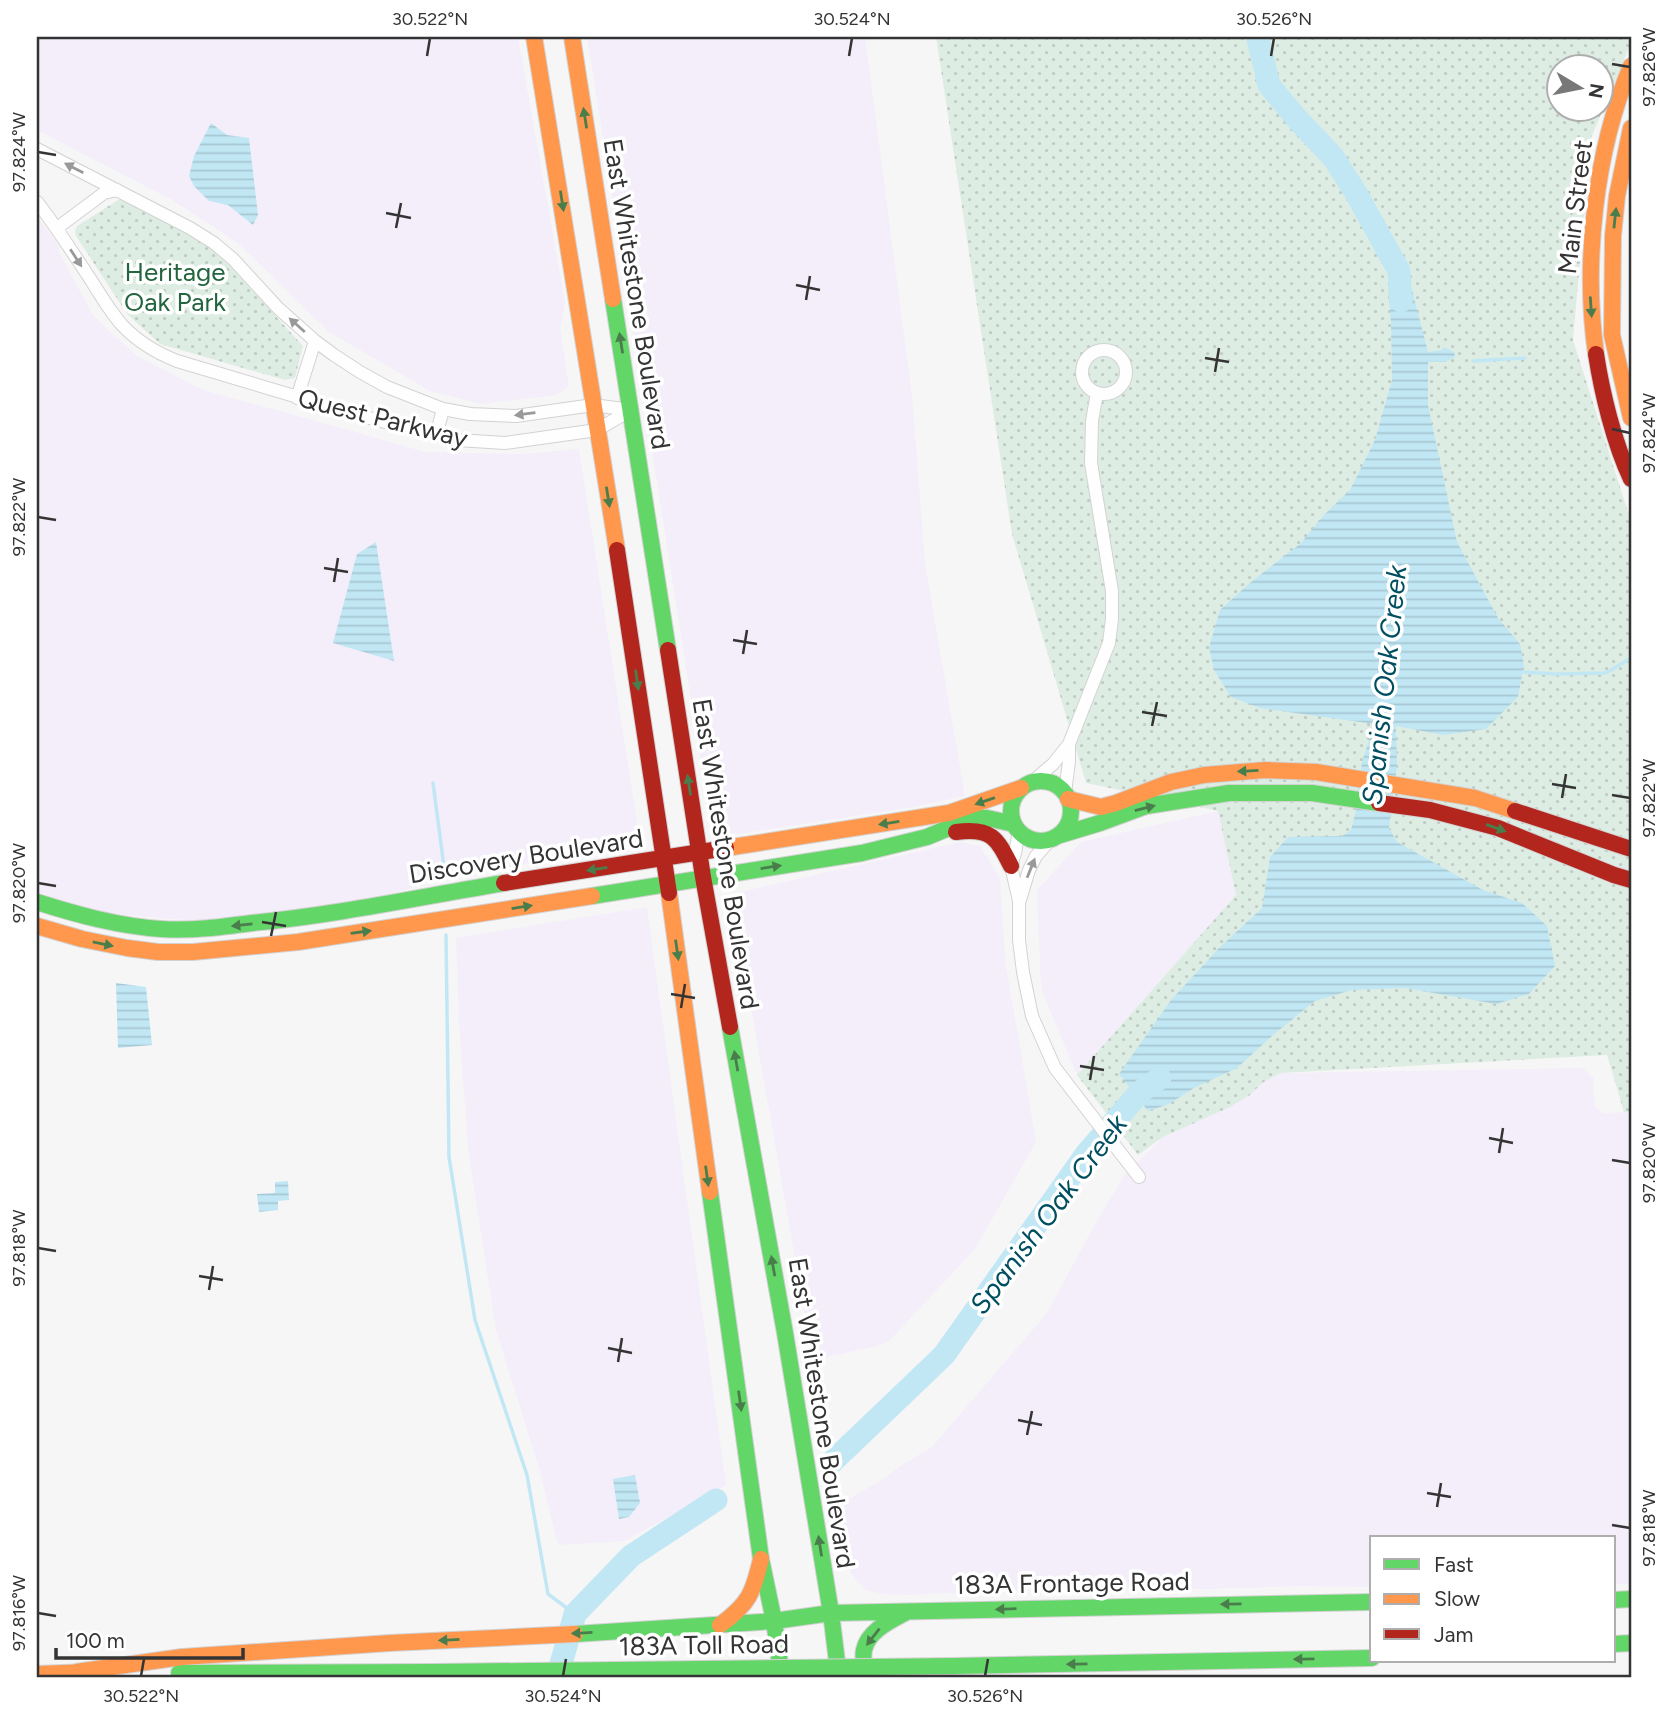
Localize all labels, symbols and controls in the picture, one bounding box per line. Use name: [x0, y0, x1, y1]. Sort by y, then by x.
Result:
text: 30.522°N: [392, 8, 468, 30]
text: 30.524°N: [813, 8, 891, 30]
text: 30.526°N: [1236, 8, 1312, 30]
text: 97.826°W: [1638, 27, 1660, 106]
north arrow: [1546, 52, 1616, 122]
text: N: [1584, 82, 1609, 100]
one-way arrow: [579, 107, 590, 129]
text: 97.824°W: [8, 111, 30, 192]
street label: East Whitestone Boulevard: [597, 136, 677, 452]
street label: Main Street: [1551, 138, 1599, 276]
one-way arrow: [64, 162, 84, 173]
one-way arrow: [557, 190, 568, 212]
one-way arrow: [1610, 207, 1621, 229]
one-way arrow: [70, 248, 83, 267]
park label: Heritage Oak Park: [124, 256, 226, 318]
one-way arrow: [1586, 296, 1597, 318]
one-way arrow: [289, 318, 306, 333]
one-way arrow: [615, 332, 626, 354]
street label: Quest Parkway: [295, 381, 471, 455]
text: 97.824°W: [1638, 392, 1660, 473]
one-way arrow: [514, 409, 536, 420]
text: 97.822°W: [8, 477, 30, 556]
one-way arrow: [603, 486, 614, 508]
water label: Spanish Oak Creek: [1355, 562, 1414, 806]
one-way arrow: [632, 669, 643, 691]
street label: East Whitestone Boulevard: [686, 696, 766, 1012]
text: 97.822°W: [1638, 758, 1660, 837]
one-way arrow: [1237, 766, 1259, 777]
one-way arrow: [683, 774, 694, 796]
one-way arrow: [975, 796, 996, 807]
one-way arrow: [1134, 802, 1156, 813]
one-way arrow: [878, 818, 900, 829]
street label: Discovery Boulevard: [407, 822, 645, 890]
one-way arrow: [1485, 823, 1506, 834]
text: 97.820°W: [8, 842, 30, 923]
one-way arrow: [1025, 858, 1037, 878]
one-way arrow: [760, 861, 782, 872]
one-way arrow: [586, 864, 608, 875]
one-way arrow: [511, 901, 533, 912]
one-way arrow: [231, 919, 253, 930]
one-way arrow: [351, 927, 373, 938]
one-way arrow: [92, 939, 114, 950]
one-way arrow: [672, 940, 683, 962]
one-way arrow: [730, 1050, 741, 1072]
water label: Spanish Oak Creek: [962, 1107, 1135, 1320]
text: 97.820°W: [1638, 1122, 1660, 1203]
one-way arrow: [702, 1165, 713, 1187]
text: 97.818°W: [8, 1209, 30, 1287]
one-way arrow: [767, 1255, 778, 1277]
street label: East Whitestone Boulevard: [782, 1255, 862, 1571]
one-way arrow: [735, 1390, 746, 1412]
text: 97.818°W: [1638, 1489, 1660, 1567]
one-way arrow: [814, 1535, 825, 1557]
legend: [1370, 1536, 1616, 1662]
text: Fast: [1434, 1552, 1474, 1577]
street label: 183A Frontage Road: [954, 1565, 1190, 1601]
text: 97.816°W: [8, 1574, 30, 1651]
text: Slow: [1434, 1586, 1480, 1611]
one-way arrow: [1219, 1598, 1241, 1610]
one-way arrow: [994, 1603, 1016, 1614]
scale bar: [56, 1617, 243, 1661]
text: Jam: [1434, 1622, 1473, 1647]
one-way arrow: [866, 1627, 881, 1645]
text: 100 m: [66, 1628, 125, 1653]
one-way arrow: [571, 1628, 593, 1639]
street label: 183A Toll Road: [619, 1628, 789, 1662]
one-way arrow: [438, 1635, 460, 1646]
one-way arrow: [1293, 1654, 1315, 1665]
one-way arrow: [1065, 1658, 1087, 1670]
text: 30.522°N: [103, 1685, 179, 1707]
text: 30.524°N: [524, 1685, 602, 1707]
text: 30.526°N: [947, 1685, 1023, 1707]

